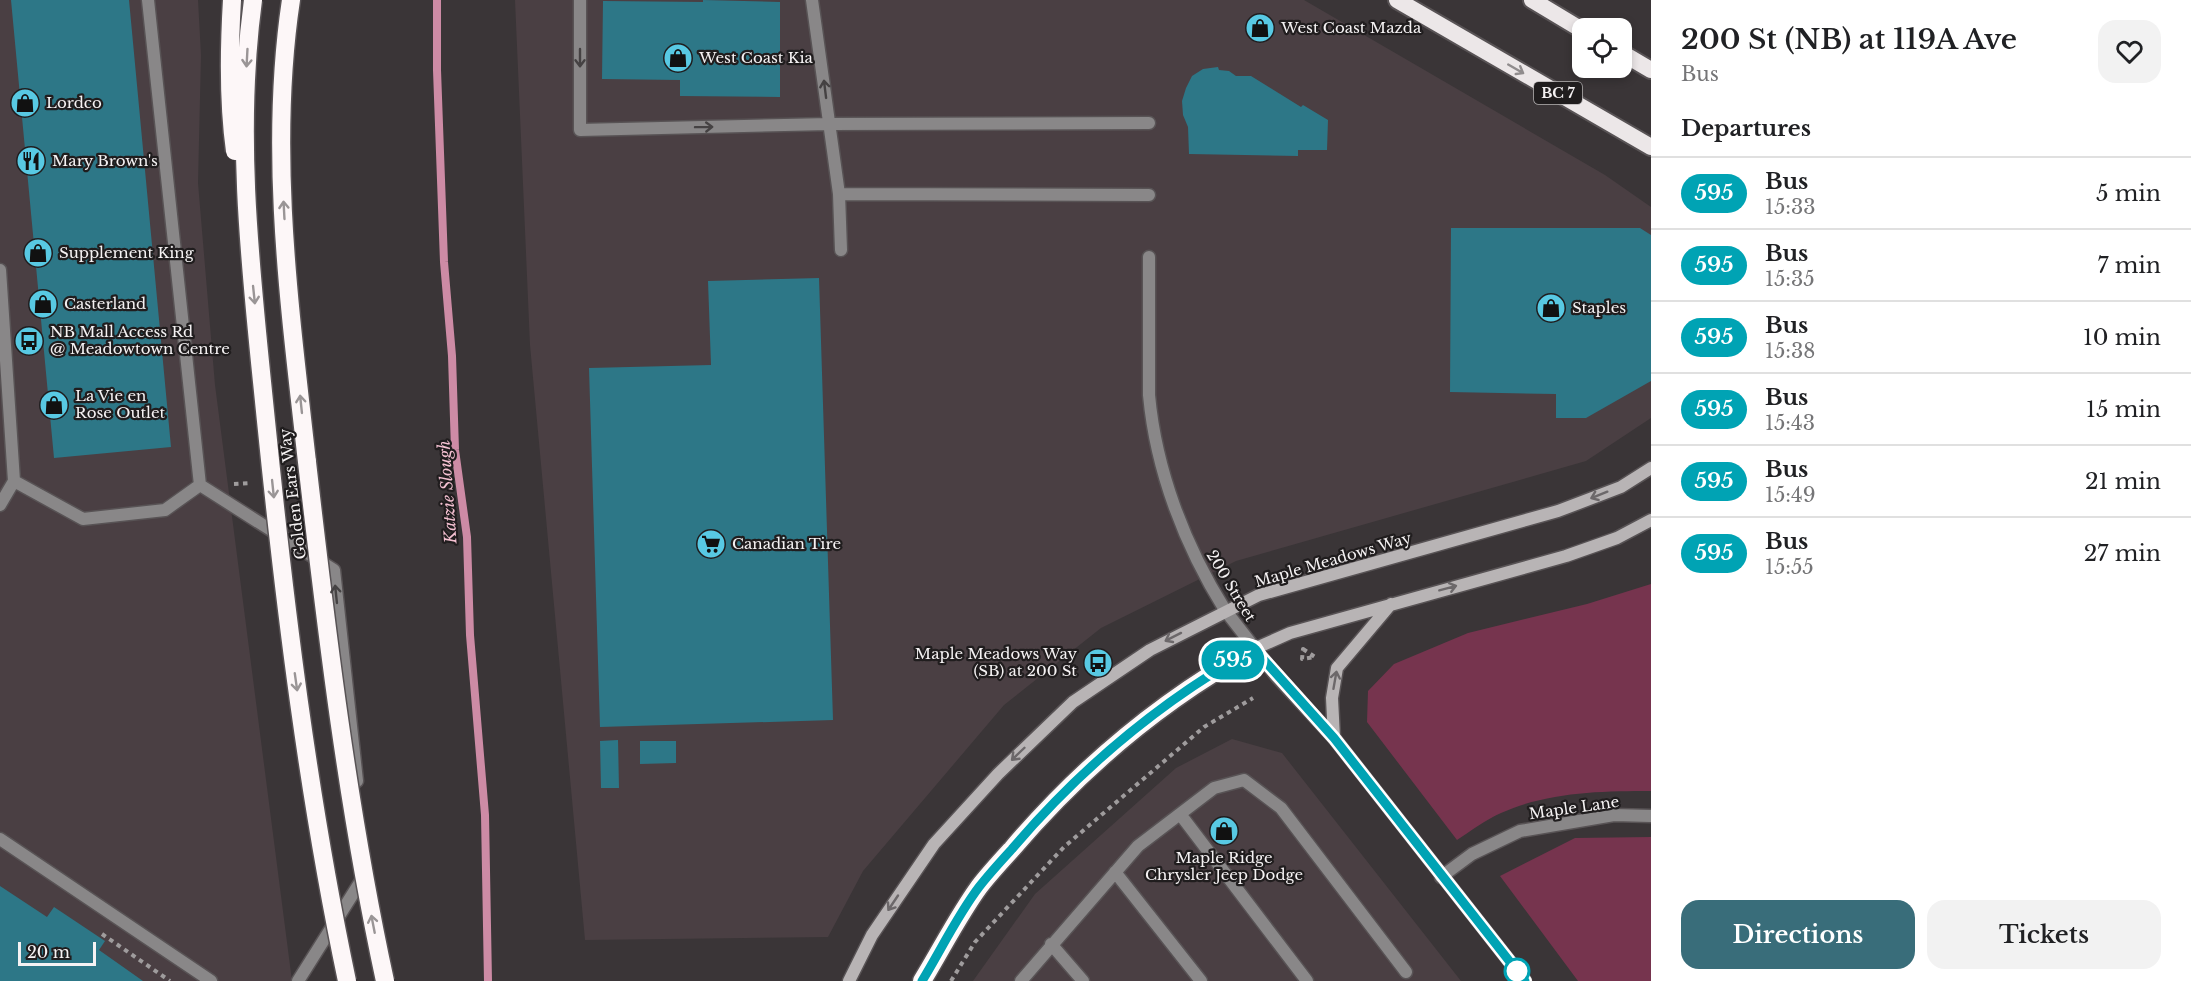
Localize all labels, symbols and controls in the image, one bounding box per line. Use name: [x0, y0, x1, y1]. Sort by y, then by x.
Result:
shop icon: West Coast Mazda: [1244, 12, 1276, 44]
place label: West Coast Mazda: [1280, 18, 1422, 37]
map controls: [1572, 18, 1632, 78]
button: locate: [1572, 18, 1632, 78]
button: heart: [2098, 20, 2161, 83]
text: 200 St (NB) at 119A Ave: [1681, 22, 2017, 57]
shop icon: West Coast Kia: [662, 42, 694, 74]
one-way arrow: [242, 48, 253, 68]
one-way arrow: [574, 48, 586, 68]
place label: West Coast Kia: [698, 48, 814, 67]
text: Bus: [1681, 62, 1719, 86]
one-way arrow: [1507, 63, 1524, 75]
one-way arrow: [819, 80, 830, 99]
road number: BC 7: [1534, 82, 1582, 104]
shop icon: Lordco: [9, 87, 41, 119]
place label: Lordco: [46, 93, 102, 112]
text: Departures: [1681, 115, 1811, 142]
one-way arrow: [694, 121, 714, 132]
restaurant icon: Mary Brown's: [15, 145, 47, 177]
place label: Mary Brown's: [52, 151, 158, 170]
text: Bus: [1765, 168, 1808, 195]
text: 595: [1694, 180, 1734, 206]
text: 5 min: [2096, 180, 2161, 207]
text: 15:33: [1765, 195, 1816, 219]
one-way arrow: [279, 200, 290, 220]
shop icon: Supplement King: [22, 237, 54, 269]
text: Bus: [1765, 240, 1808, 267]
place label: Supplement King: [59, 243, 195, 262]
text: 595: [1694, 252, 1734, 278]
text: 7 min: [2097, 252, 2161, 279]
text: 15:35: [1765, 267, 1815, 291]
one-way arrow: [249, 284, 260, 304]
shop icon: Casterland: [27, 288, 59, 320]
shop icon: Staples: [1535, 292, 1567, 324]
place label: Casterland: [64, 294, 146, 313]
place label: Staples: [1572, 298, 1626, 317]
text: Bus: [1765, 312, 1808, 339]
place label: NB Mall Access Rd @ Meadowtown Centre: [50, 322, 230, 358]
text: 595: [1694, 324, 1734, 350]
text: 10 min: [2083, 324, 2161, 351]
bus stop icon: NB Mall Access Rd @ Meadowtown Centre: [13, 325, 45, 357]
text: 15:38: [1765, 339, 1815, 363]
text: Bus: [1765, 384, 1808, 411]
place label: La Vie en Rose Outlet: [75, 386, 166, 422]
shop icon: La Vie en Rose Outlet: [38, 389, 70, 421]
one-way arrow: [295, 395, 306, 414]
text: 595: [1694, 396, 1734, 422]
text: 15 min: [2086, 396, 2161, 423]
text: 15:43: [1765, 411, 1815, 435]
street label: Golden Ears Way: [275, 427, 310, 561]
water label: Katzie Slough: [433, 440, 461, 545]
text: Bus: [1765, 456, 1808, 483]
text: 595: [1694, 468, 1734, 494]
text: 21 min: [2085, 468, 2161, 495]
one-way arrow: [268, 478, 279, 498]
text: 15:49: [1765, 483, 1816, 507]
one-way arrow: [1590, 490, 1609, 501]
supermarket icon: Canadian Tire: [695, 528, 727, 560]
street label: Maple Meadows Way: [1252, 528, 1414, 591]
text: Bus: [1765, 528, 1808, 555]
place label: Canadian Tire: [732, 534, 841, 553]
text: 595: [1694, 540, 1734, 566]
text: 27 min: [2084, 540, 2161, 567]
street label: 200 Street: [1203, 547, 1260, 625]
text: 15:55: [1765, 555, 1814, 579]
one-way arrow: [1438, 582, 1457, 593]
one-way arrow: [330, 584, 341, 604]
one-way arrow: [1165, 632, 1183, 644]
line badge: 595: [1198, 640, 1268, 680]
place label: Maple Meadows Way (SB) at 200 St: [915, 644, 1077, 680]
bus stop icon: Maple Meadows Way (SB) at 200 St: [1082, 647, 1114, 679]
text: 595: [1213, 647, 1253, 673]
one-way arrow: [1329, 671, 1340, 690]
one-way arrow: [291, 672, 302, 692]
one-way arrow: [1011, 747, 1026, 761]
street label: Maple Lane: [1528, 792, 1620, 823]
shop icon: Maple Ridge Chrysler Jeep Dodge: [1208, 815, 1240, 847]
place label: Maple Ridge Chrysler Jeep Dodge: [1145, 848, 1303, 884]
one-way arrow: [887, 894, 899, 911]
button: Directions: [1681, 900, 1915, 969]
button: Tickets: [1927, 900, 2161, 969]
one-way arrow: [367, 914, 378, 934]
scale bar: [18, 939, 96, 966]
text: 20 m: [27, 942, 70, 962]
unlabelled marker: [1504, 958, 1530, 981]

